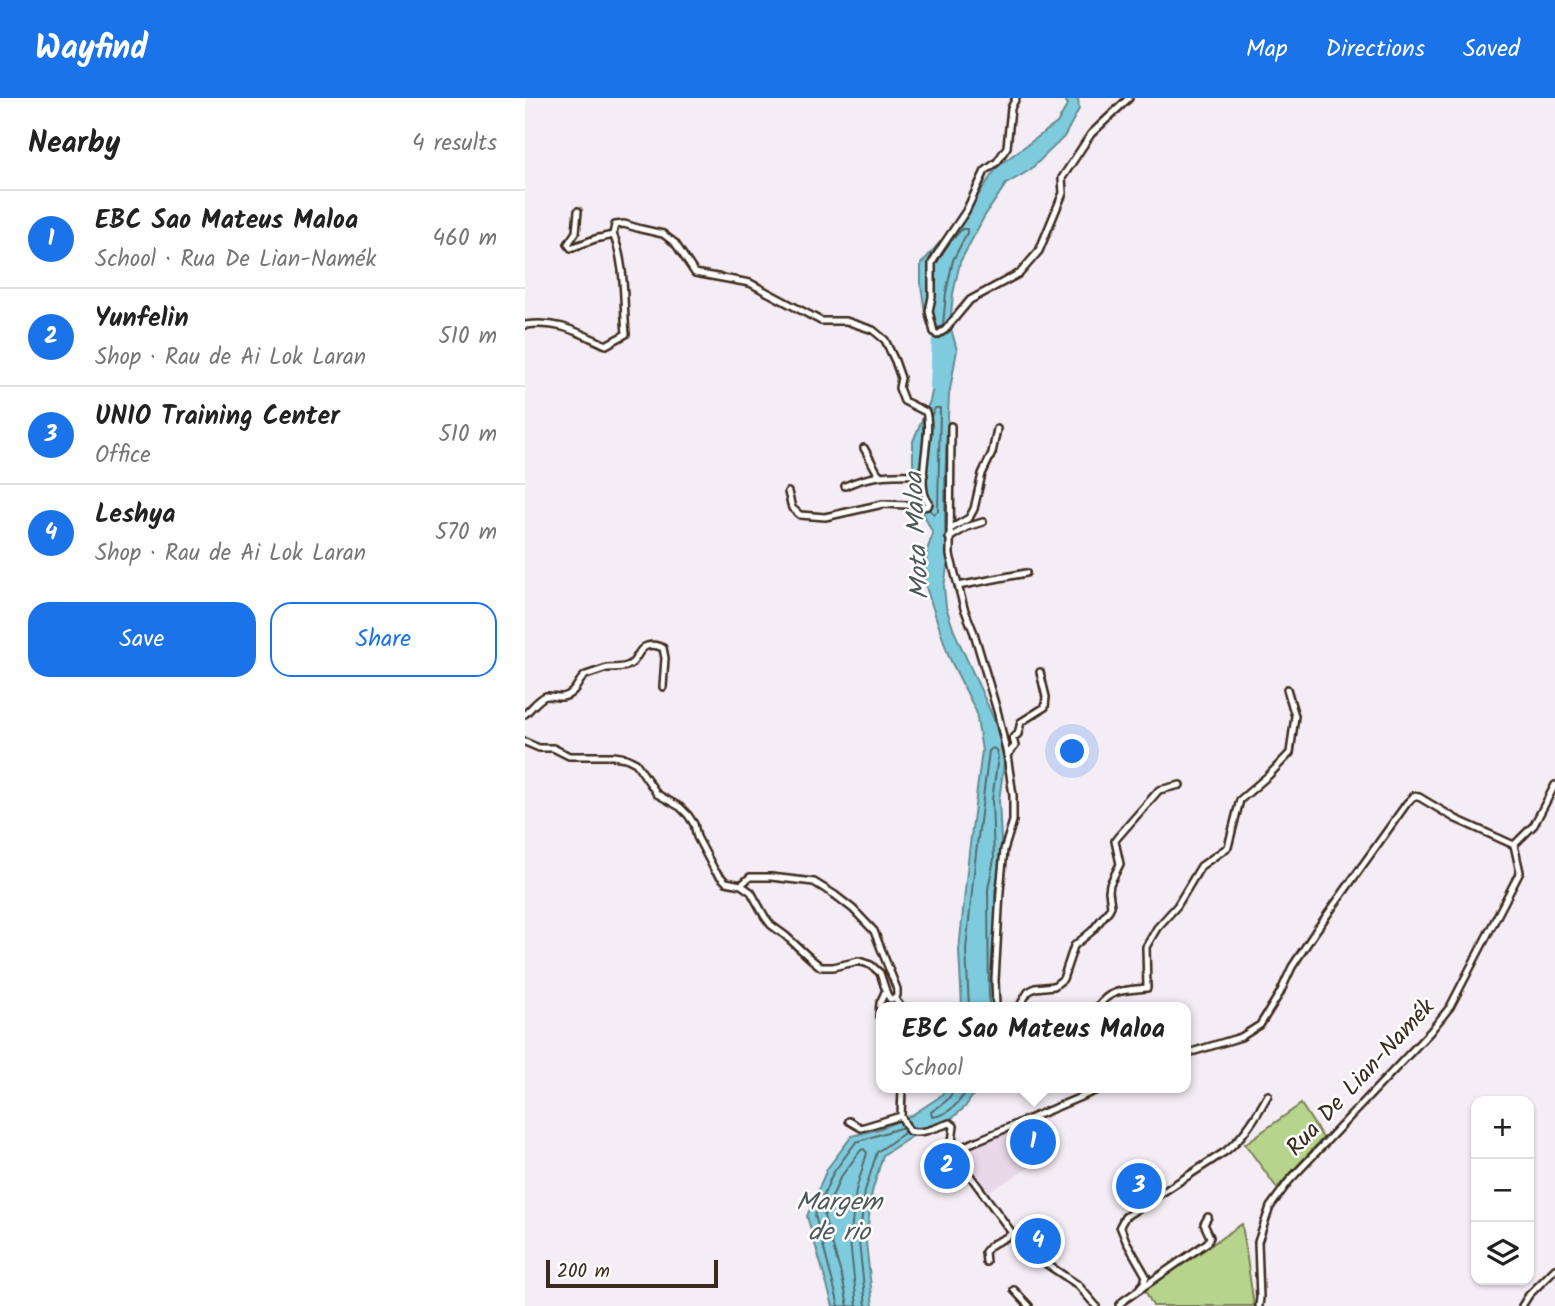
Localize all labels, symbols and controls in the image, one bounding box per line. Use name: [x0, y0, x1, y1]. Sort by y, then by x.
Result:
text: Wayfind: [35, 23, 148, 76]
text: Map: [1246, 30, 1288, 69]
text: Directions: [1326, 30, 1425, 69]
text: Saved: [1463, 30, 1520, 69]
text: Nearby: [28, 120, 120, 168]
text: 4 results: [412, 126, 497, 162]
text: EBC Sao Mateus Maloa: [95, 200, 358, 242]
text: 1: [48, 221, 54, 257]
text: 460 m: [433, 221, 497, 257]
text: School · Rua De Lian-Namék: [95, 242, 376, 278]
text: Yunfelin: [95, 298, 189, 340]
text: 2: [44, 319, 58, 355]
text: 510 m: [438, 319, 497, 355]
text: Shop · Rau de Ai Lok Laran: [95, 340, 366, 376]
text: UNIO Training Center: [95, 396, 340, 438]
text: 3: [45, 417, 57, 453]
text: 510 m: [438, 417, 497, 453]
text: Office: [95, 438, 150, 474]
water label: Mota Maloa: [894, 469, 942, 601]
text: Leshya: [95, 494, 175, 536]
text: 4: [45, 515, 57, 551]
text: 570 m: [435, 515, 497, 551]
text: Shop · Rau de Ai Lok Laran: [95, 536, 366, 572]
button: Save: [28, 602, 256, 677]
button: Share: [270, 602, 497, 677]
your location: [1055, 734, 1089, 768]
street label: Rua De Lian-Namék: [1277, 989, 1446, 1166]
popup: [876, 1002, 1191, 1093]
text: EBC Sao Mateus Maloa: [902, 1009, 1165, 1051]
text: School: [902, 1051, 963, 1087]
map controls: [1471, 1096, 1534, 1285]
button: +: [1471, 1096, 1534, 1159]
pin: 1: [1010, 1116, 1056, 1168]
pin: 2: [924, 1140, 970, 1192]
button: −: [1471, 1159, 1534, 1222]
pin: 3: [1116, 1160, 1162, 1212]
water label: Margem de rio: [796, 1182, 884, 1254]
pin: 4: [1015, 1215, 1061, 1267]
button: layers: [1471, 1222, 1534, 1285]
scale bar: [546, 1257, 717, 1289]
text: 200 m: [557, 1257, 610, 1287]

